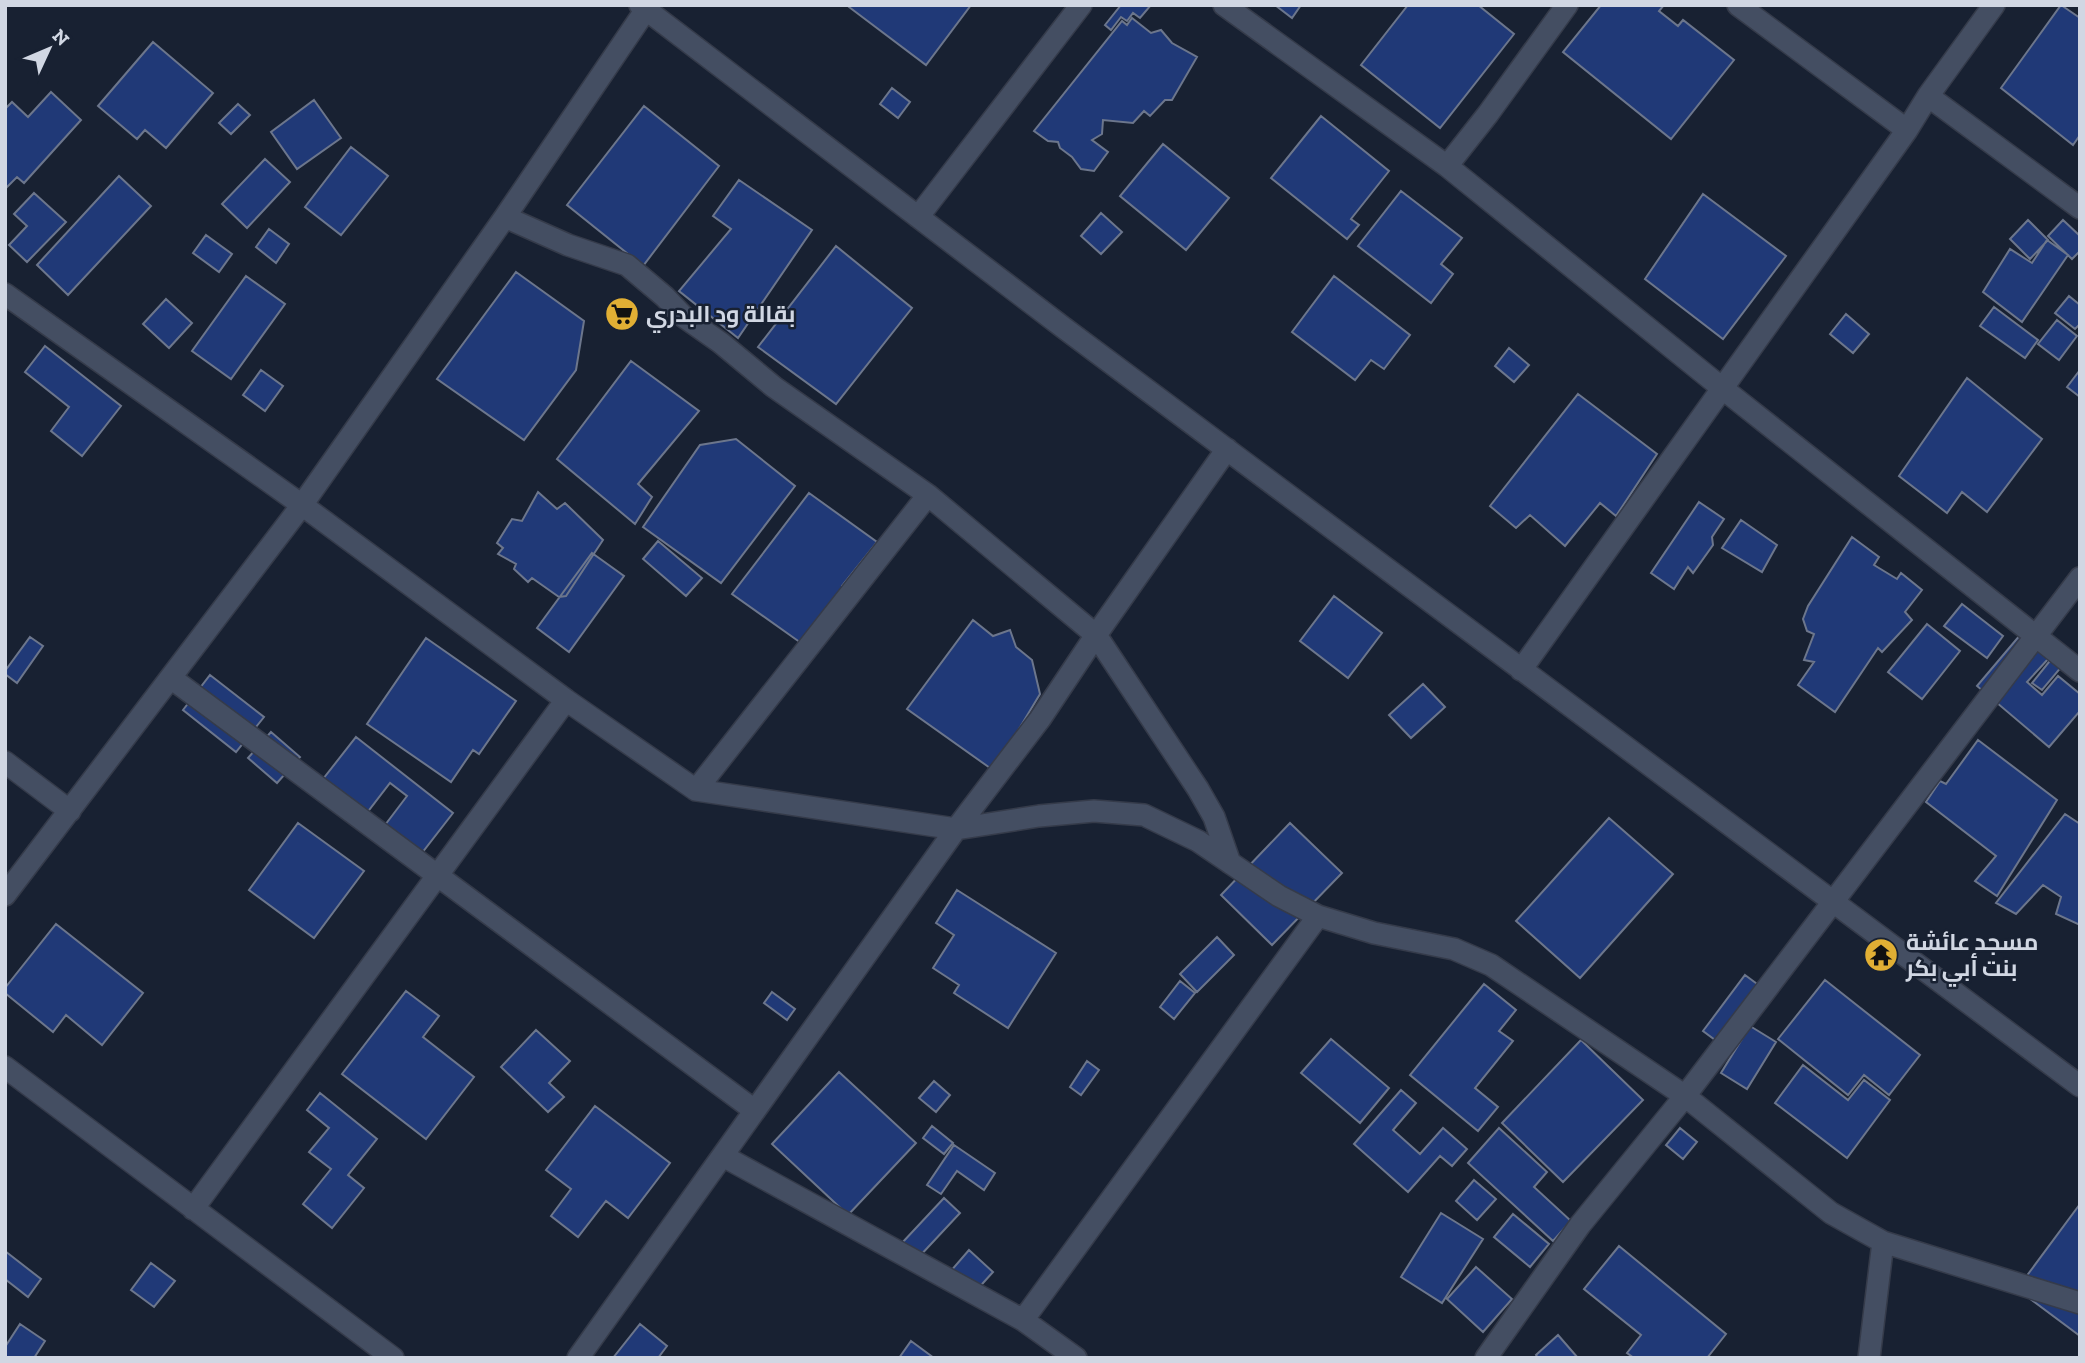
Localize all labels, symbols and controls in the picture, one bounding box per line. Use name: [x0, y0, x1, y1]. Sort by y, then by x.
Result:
north arrow: [14, 14, 84, 84]
text: N: [48, 24, 74, 51]
supermarket icon: بقالة ود البدري: [603, 295, 641, 333]
place label: بقالة ود البدري: [646, 300, 796, 333]
place label: مسجد عائشة بنت أبي بكر: [1905, 928, 2038, 987]
temple icon: مسجد عائشة بنت أبي بكر: [1862, 936, 1900, 974]

